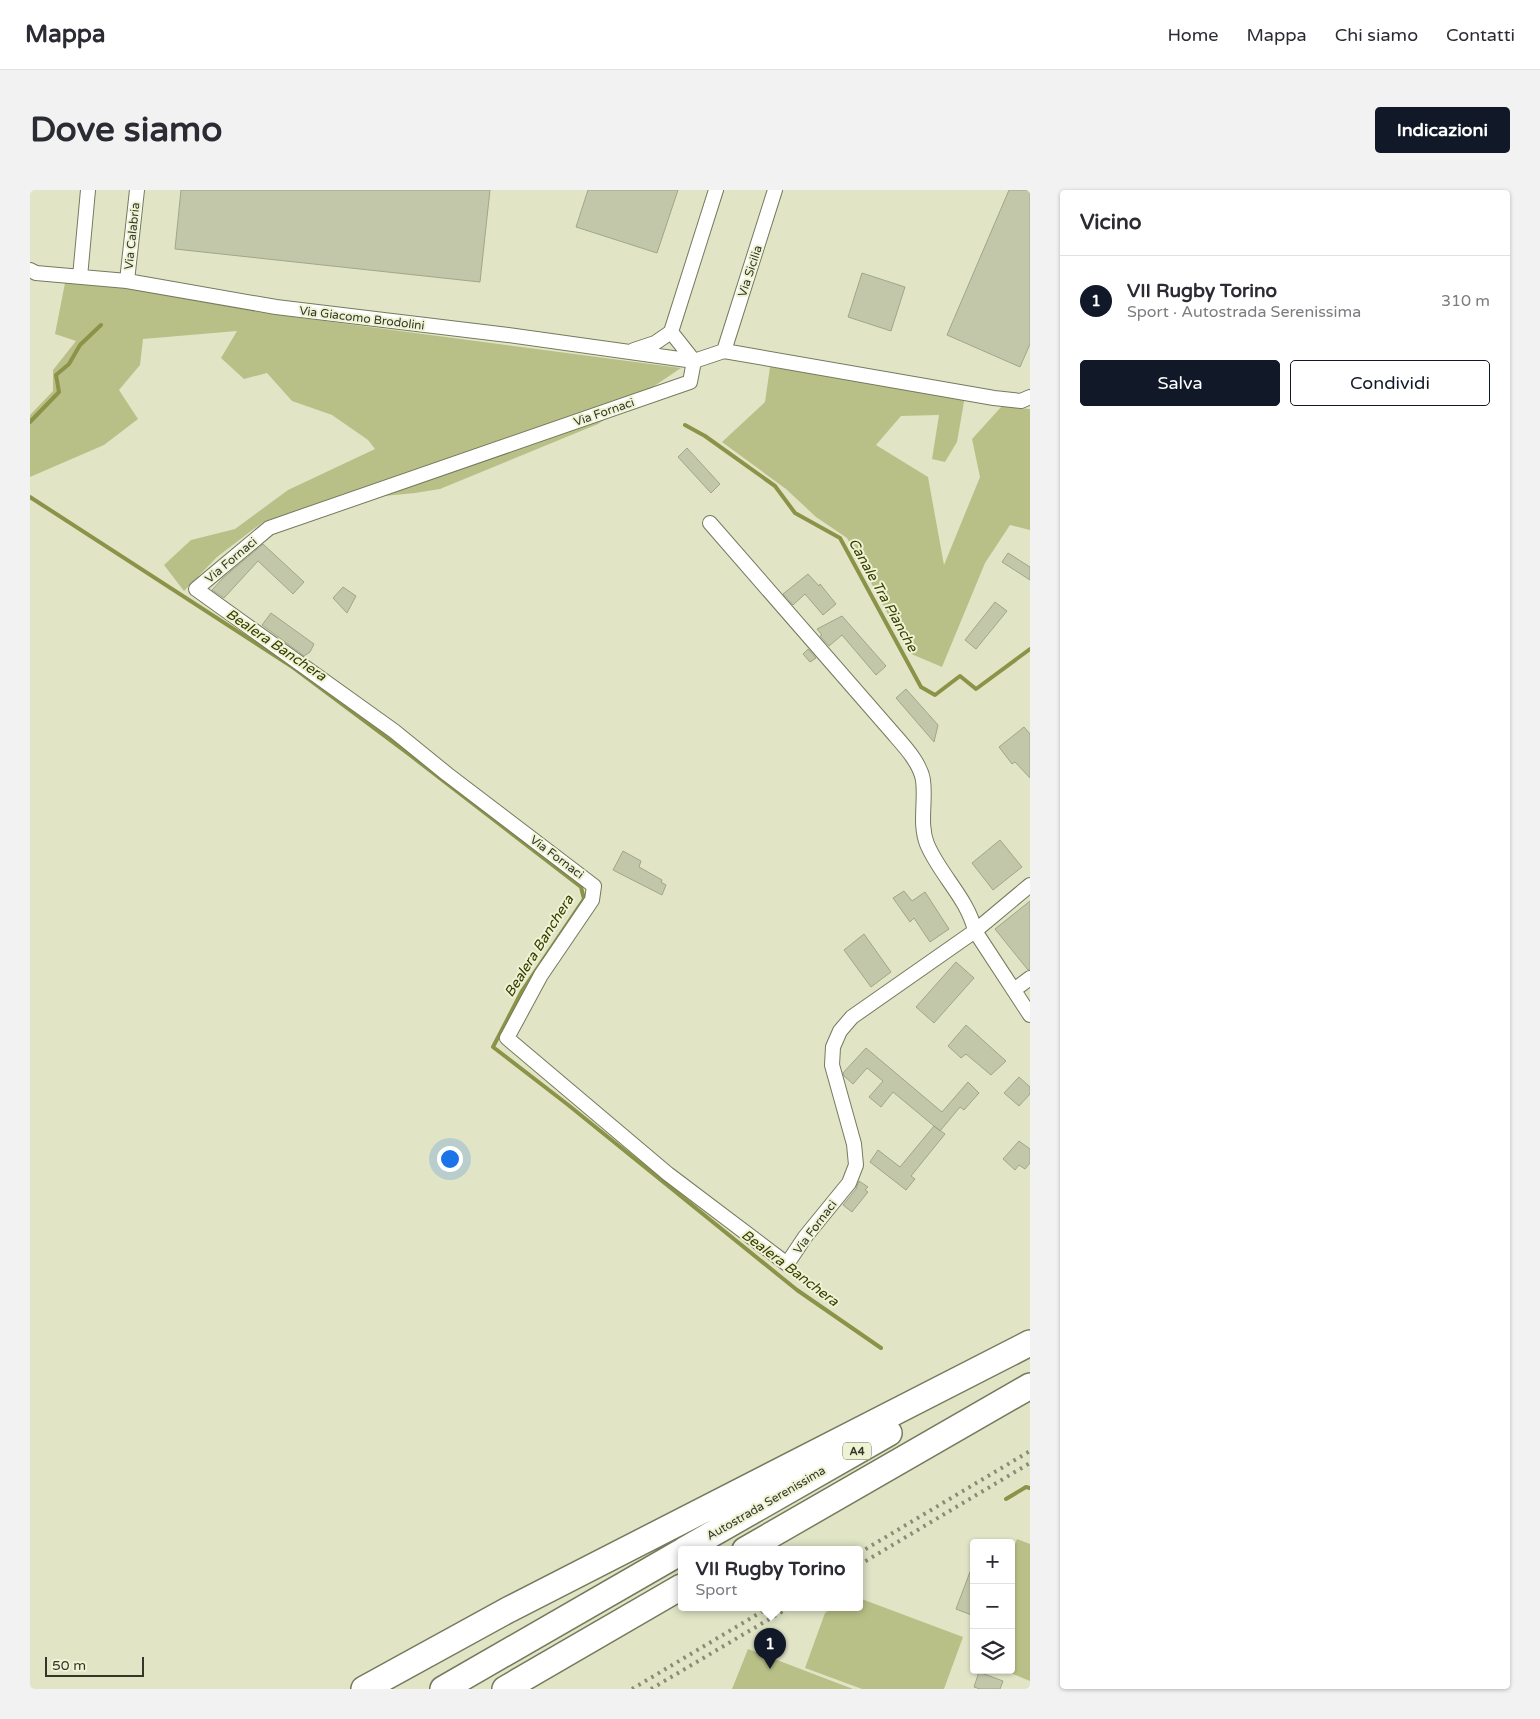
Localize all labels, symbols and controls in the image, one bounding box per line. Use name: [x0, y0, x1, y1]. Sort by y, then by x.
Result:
text: Mappa: [25, 20, 105, 49]
text: Home: [1167, 24, 1218, 46]
text: Mappa: [1246, 24, 1307, 46]
text: Chi siamo: [1335, 24, 1418, 46]
text: Contatti: [1446, 24, 1515, 46]
button: Indicazioni: [1375, 107, 1510, 153]
text: Dove siamo: [30, 109, 222, 151]
street label: Via Calabria: [121, 202, 143, 270]
text: Vicino: [1080, 210, 1142, 235]
street label: Via Sicilia: [735, 243, 765, 299]
text: VII Rugby Torino: [1127, 280, 1277, 302]
text: 1: [1091, 291, 1101, 311]
text: 310 m: [1441, 291, 1490, 311]
text: Sport · Autostrada Serenissima: [1127, 302, 1361, 322]
street label: Via Giacomo Brodolini: [299, 303, 425, 333]
button: Salva: [1080, 360, 1280, 406]
button: Condividi: [1290, 360, 1490, 406]
street label: Via Fornaci: [572, 395, 636, 429]
street label: Via Fornaci: [202, 534, 260, 586]
water label: Canale Tra Pianche: [845, 535, 922, 655]
water label: Bealera Banchera: [223, 605, 330, 685]
street label: Via Fornaci: [528, 832, 586, 882]
water label: Bealera Banchera: [501, 891, 578, 1000]
your location: [437, 1146, 463, 1172]
street label: Via Fornaci: [790, 1198, 840, 1256]
water label: Bealera Banchera: [738, 1226, 843, 1311]
road number: A4: [843, 1442, 871, 1460]
street label: Autostrada Serenissima: [704, 1463, 828, 1543]
map controls: [970, 1539, 1015, 1674]
button: +: [970, 1539, 1015, 1584]
popup: [678, 1546, 863, 1611]
text: VII Rugby Torino: [695, 1558, 846, 1580]
text: Sport: [695, 1580, 737, 1600]
button: −: [970, 1584, 1015, 1629]
pin: 1: [754, 1628, 786, 1669]
button: layers: [970, 1629, 1015, 1674]
scale bar: [45, 1654, 144, 1677]
text: 50 m: [52, 1657, 86, 1674]

